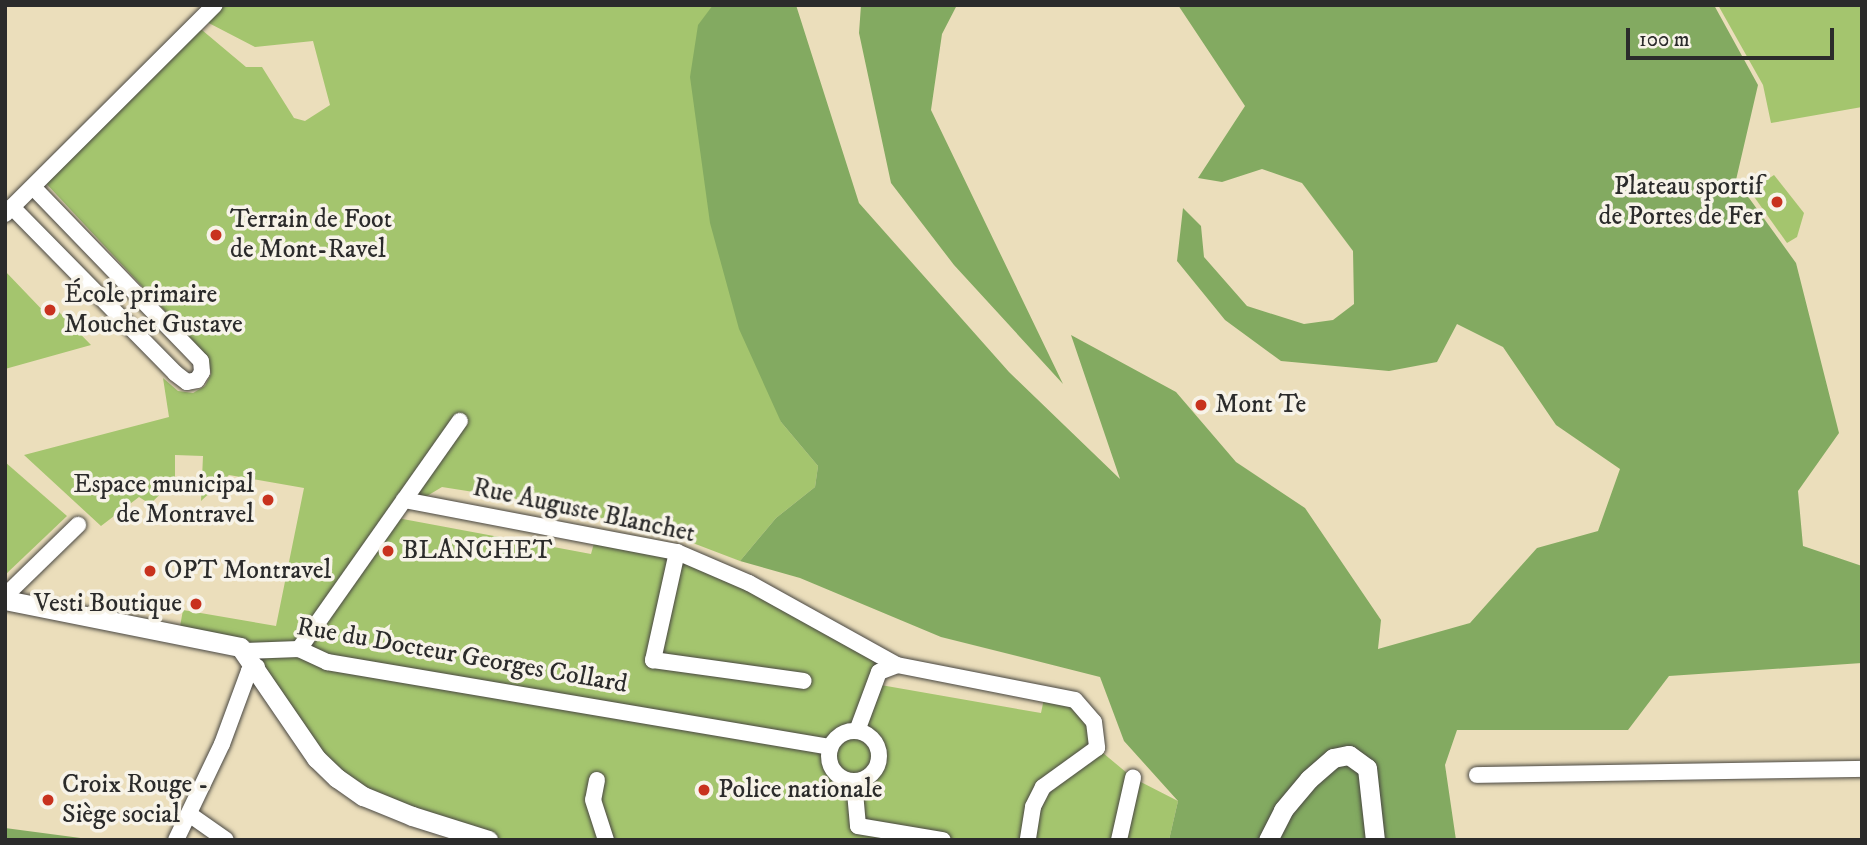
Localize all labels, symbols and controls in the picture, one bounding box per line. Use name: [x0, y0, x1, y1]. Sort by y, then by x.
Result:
scale bar: [1629, 14, 1837, 58]
text: 100 m: [1639, 27, 1690, 53]
place label: Plateau sportif de Portes de Fer: [1598, 171, 1763, 232]
marker: Plateau sportif de Portes de Fer: [1769, 194, 1785, 210]
place label: Terrain de Foot de Mont-Ravel: [230, 204, 392, 266]
marker: Terrain de Foot de Mont-Ravel: [208, 227, 224, 243]
place label: École primaire Mouchet Gustave: [64, 279, 243, 340]
marker: École primaire Mouchet Gustave: [42, 302, 58, 318]
place label: Mont Te: [1215, 389, 1306, 421]
marker: Mont Te: [1193, 397, 1209, 413]
place label: Espace municipal de Montravel: [73, 469, 254, 530]
street label: Rue Auguste Blanchet: [470, 472, 698, 550]
marker: Espace municipal de Montravel: [260, 492, 276, 508]
place label: BLANCHET: [402, 535, 552, 567]
marker: BLANCHET: [380, 543, 396, 559]
place label: OPT Montravel: [164, 555, 331, 587]
marker: OPT Montravel: [142, 563, 158, 579]
place label: Vesti Boutique: [34, 588, 182, 620]
marker: Vesti Boutique: [188, 596, 204, 612]
street label: Rue du Docteur Georges Collard: [294, 612, 630, 700]
place label: Croix Rouge - Siège social: [62, 769, 208, 830]
place label: Police nationale: [718, 774, 883, 806]
marker: Police nationale: [696, 782, 712, 798]
marker: Croix Rouge - Siège social: [40, 792, 56, 808]

